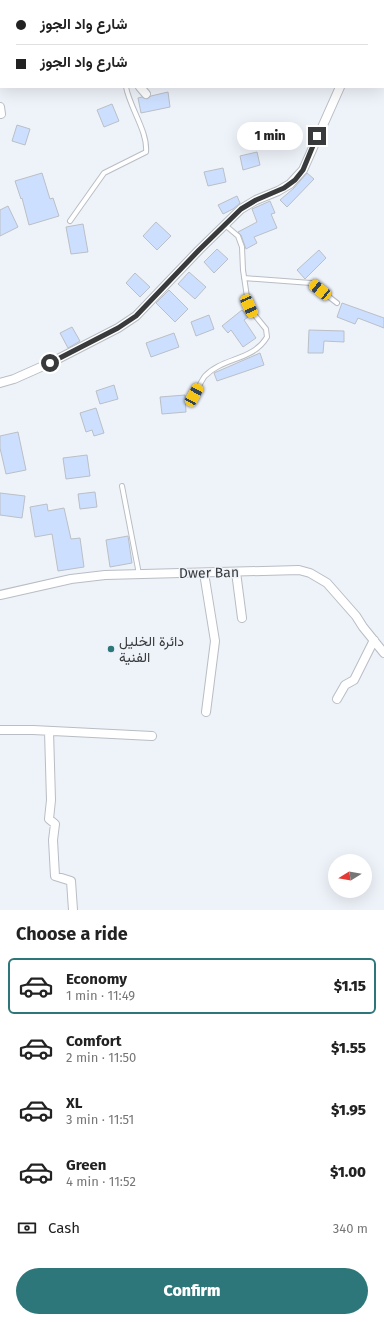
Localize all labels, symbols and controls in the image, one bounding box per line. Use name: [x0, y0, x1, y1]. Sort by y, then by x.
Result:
text: شارع واد الجوز: [40, 15, 127, 33]
text: شارع واد الجوز: [40, 53, 127, 71]
callout: 1 min: [237, 122, 303, 150]
route end: [308, 127, 326, 145]
text: 1 min: [254, 128, 286, 143]
car: [307, 278, 333, 302]
car: [239, 293, 259, 319]
route start: [41, 354, 59, 372]
car: [183, 382, 205, 408]
street label: Dwer Ban: [179, 564, 239, 582]
place label: دائرة الخليل الفنية: [119, 633, 184, 666]
marker: دائرة الخليل الفنية: [106, 644, 116, 654]
north arrow: [328, 854, 372, 898]
map controls: [328, 854, 372, 898]
text: Choose a ride: [16, 923, 128, 945]
icon: car: [18, 968, 54, 1004]
text: Economy: [66, 970, 127, 988]
text: $1.15: [334, 977, 366, 995]
text: 1 min · 11:49: [66, 988, 135, 1003]
icon: car: [18, 1030, 54, 1066]
text: Comfort: [66, 1032, 122, 1050]
text: $1.55: [331, 1039, 366, 1057]
text: 2 min · 11:50: [66, 1050, 136, 1065]
icon: car: [18, 1092, 54, 1128]
text: XL: [66, 1094, 82, 1112]
text: $1.95: [331, 1101, 366, 1119]
text: 3 min · 11:51: [66, 1112, 134, 1127]
icon: car: [18, 1154, 54, 1190]
text: Green: [66, 1156, 106, 1174]
text: $1.00: [330, 1163, 366, 1181]
text: 4 min · 11:52: [66, 1174, 136, 1189]
icon: cash: [16, 1217, 38, 1239]
text: Cash: [48, 1219, 80, 1237]
text: 340 m: [333, 1221, 368, 1236]
button: Confirm: [16, 1268, 368, 1314]

